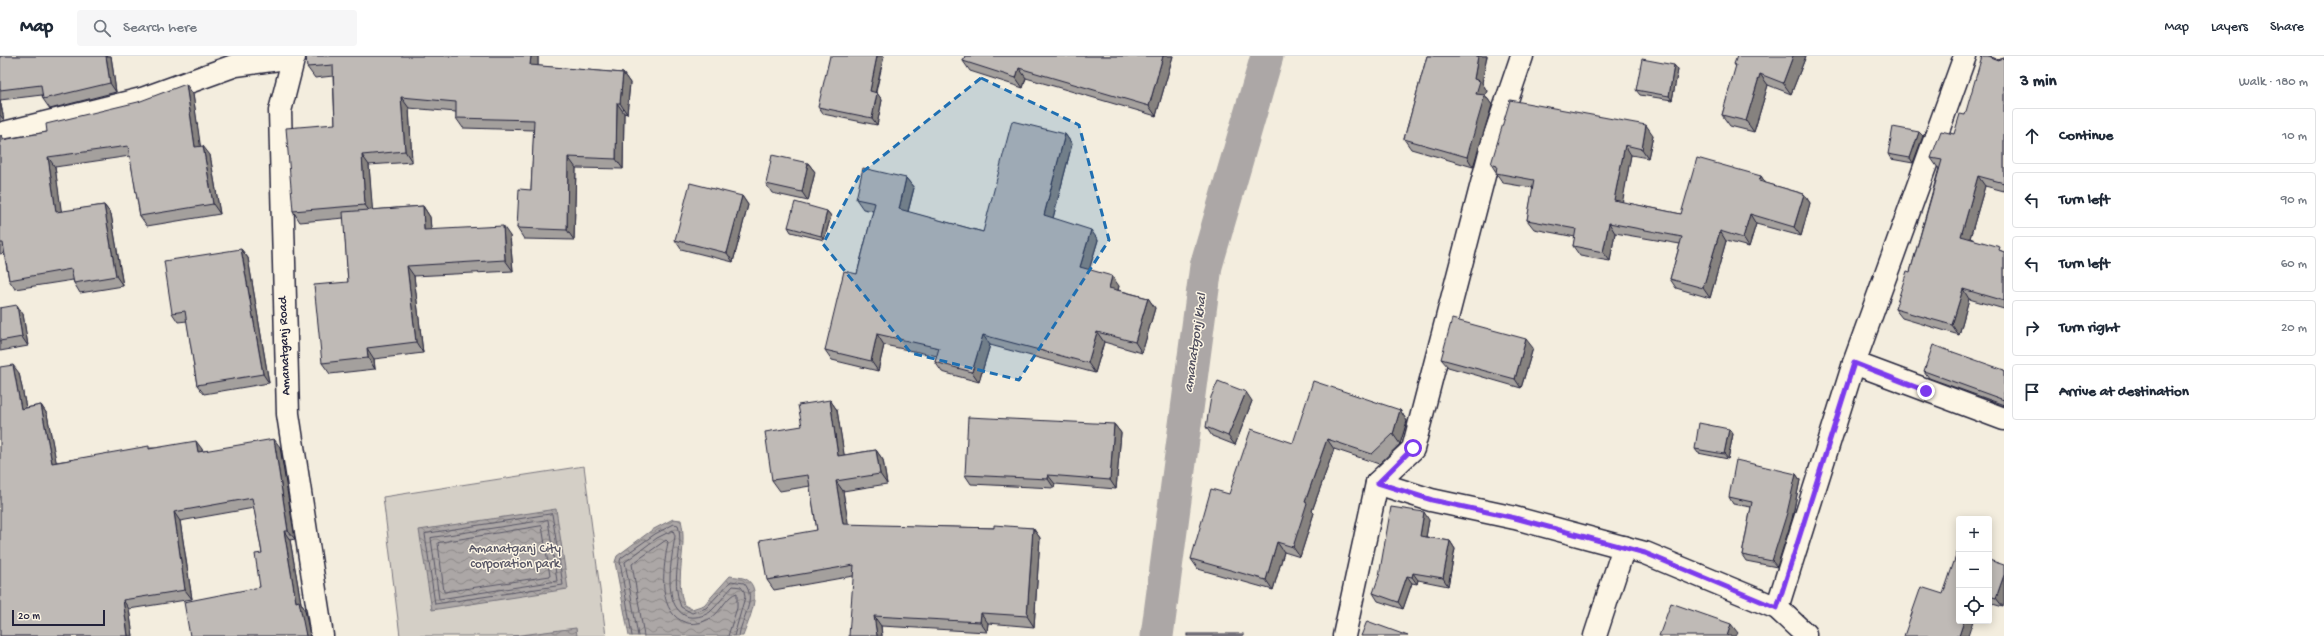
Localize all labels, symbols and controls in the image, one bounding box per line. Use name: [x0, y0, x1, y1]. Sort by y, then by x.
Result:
search box: [77, 10, 357, 46]
text: Map: [20, 16, 53, 39]
icon: search: [91, 17, 113, 39]
text: Search here: [123, 19, 197, 37]
text: Map: [2165, 19, 2189, 36]
text: Layers: [2211, 19, 2248, 36]
text: Share: [2270, 19, 2304, 36]
text: 3 min: [2020, 72, 2057, 92]
text: Walk · 180 m: [2239, 75, 2308, 90]
icon: ahead: [2021, 125, 2043, 147]
text: Continue: [2059, 127, 2113, 145]
text: 10 m: [2282, 129, 2307, 144]
icon: left: [2021, 189, 2043, 211]
text: Turn left: [2059, 191, 2110, 209]
text: 90 m: [2281, 193, 2307, 208]
icon: left: [2021, 253, 2043, 275]
text: Turn left: [2059, 255, 2110, 273]
text: 60 m: [2281, 257, 2307, 272]
water label: amanatgonj khal: [1181, 292, 1211, 393]
street label: Amanatganj Road: [276, 295, 294, 396]
icon: right: [2021, 317, 2043, 339]
text: Turn right: [2059, 319, 2119, 337]
text: 20 m: [2281, 321, 2307, 336]
icon: arrive: [2021, 381, 2043, 403]
route end: [1917, 382, 1935, 400]
text: Arrive at destination: [2059, 383, 2189, 401]
route start: [1404, 439, 1422, 457]
map controls: [1956, 516, 1992, 624]
button: +: [1956, 516, 1992, 552]
park label: Amanatganj City corporation park: [469, 542, 562, 572]
button: −: [1956, 552, 1992, 588]
button: locate: [1956, 588, 1992, 624]
scale bar: [12, 608, 105, 627]
text: 20 m: [18, 611, 40, 623]

